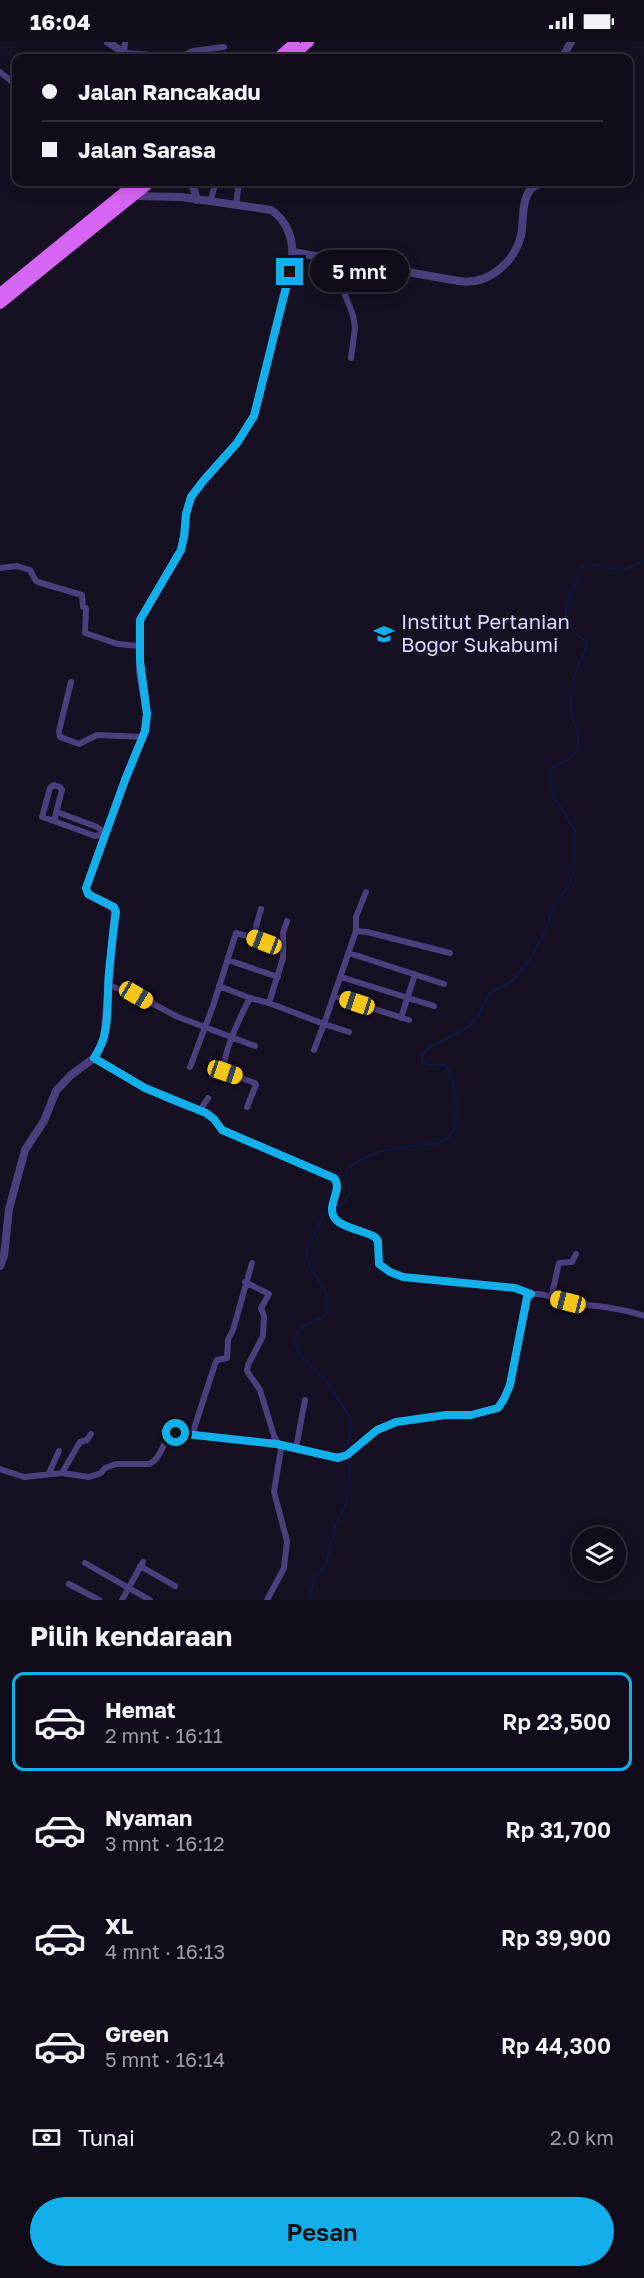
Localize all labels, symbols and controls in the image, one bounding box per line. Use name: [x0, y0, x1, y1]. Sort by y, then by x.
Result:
text: 16:04: [30, 8, 90, 35]
text: Jalan Rancakadu: [78, 78, 261, 105]
text: Jalan Sarasa: [78, 136, 216, 163]
callout: 5 mnt: [311, 251, 410, 293]
route end: [276, 258, 303, 285]
text: 5 mnt: [332, 259, 387, 283]
place label: Institut Pertanian Bogor Sukabumi: [401, 609, 570, 656]
school or university icon: Institut Pertanian Bogor Sukabumi: [372, 622, 396, 646]
car: [244, 927, 284, 957]
car: [116, 978, 156, 1012]
car: [337, 989, 377, 1017]
car: [205, 1058, 245, 1086]
car: [548, 1289, 588, 1315]
route start: [162, 1419, 189, 1446]
map controls: [572, 1527, 626, 1581]
button: layers: [572, 1527, 626, 1581]
text: Pilih kendaraan: [30, 1620, 232, 1652]
icon: car: [33, 1695, 87, 1749]
text: Hemat: [105, 1696, 176, 1723]
text: Rp 23,500: [502, 1708, 611, 1735]
text: 2 mnt · 16:11: [105, 1723, 223, 1747]
icon: car: [33, 1803, 87, 1857]
text: Nyaman: [105, 1804, 192, 1831]
text: Rp 31,700: [506, 1816, 611, 1843]
text: 3 mnt · 16:12: [105, 1831, 225, 1855]
icon: car: [33, 1911, 87, 1965]
text: XL: [105, 1912, 133, 1939]
text: Rp 39,900: [501, 1924, 611, 1951]
text: 4 mnt · 16:13: [105, 1939, 225, 1963]
icon: car: [33, 2019, 87, 2073]
text: Green: [105, 2020, 169, 2047]
text: Rp 44,300: [501, 2032, 611, 2059]
text: 5 mnt · 16:14: [105, 2047, 225, 2071]
icon: cash: [30, 2121, 63, 2154]
text: Tunai: [78, 2124, 135, 2151]
text: 2.0 km: [550, 2125, 614, 2149]
button: Pesan: [30, 2197, 614, 2266]

